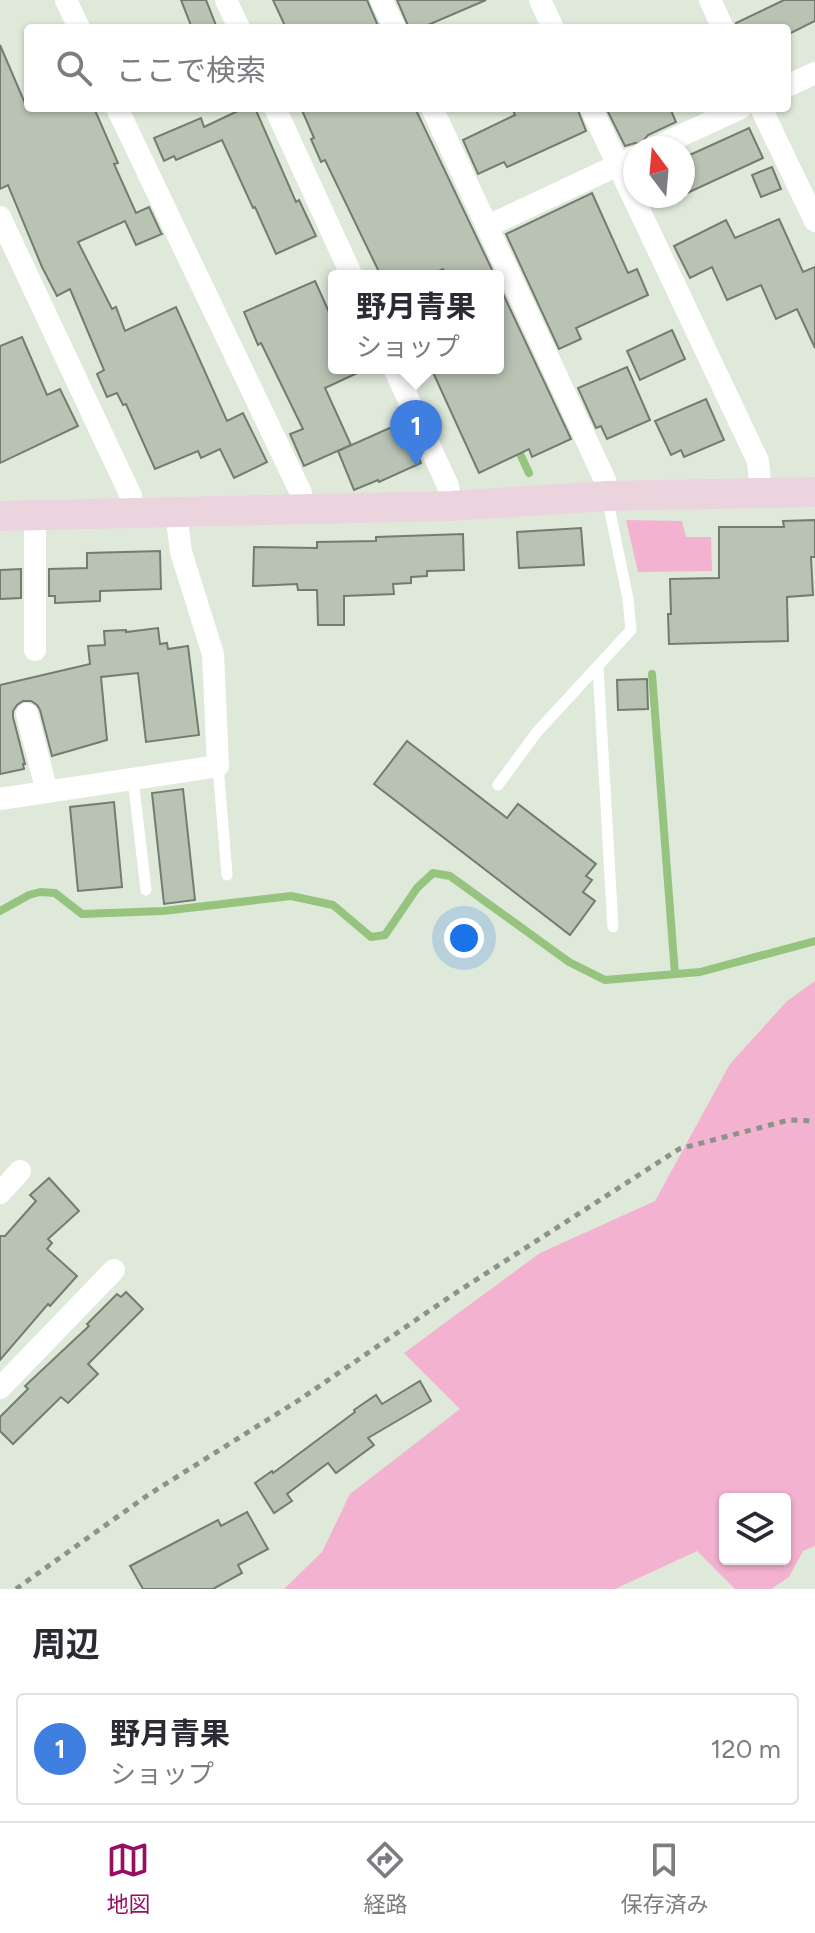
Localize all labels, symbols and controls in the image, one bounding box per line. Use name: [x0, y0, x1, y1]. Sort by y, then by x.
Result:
search box: [24, 24, 791, 112]
icon: search: [52, 46, 96, 90]
text: ここで検索: [116, 52, 266, 89]
north arrow: [623, 136, 695, 208]
popup: [328, 270, 504, 374]
text: 野月青果: [356, 288, 476, 325]
text: ショップ: [356, 331, 460, 363]
pin: 1: [390, 400, 442, 466]
your location: [444, 918, 484, 958]
map controls: [719, 1493, 791, 1565]
button: layers: [719, 1493, 791, 1565]
text: 周辺: [32, 1624, 100, 1665]
text: 野月青果: [110, 1715, 230, 1752]
text: 1: [55, 1733, 65, 1765]
text: 120 m: [711, 1733, 781, 1765]
text: ショップ: [110, 1758, 214, 1790]
tab: 地図: [106, 1838, 151, 1918]
tab: 経路: [363, 1838, 408, 1918]
tab: 保存済み: [620, 1838, 709, 1918]

